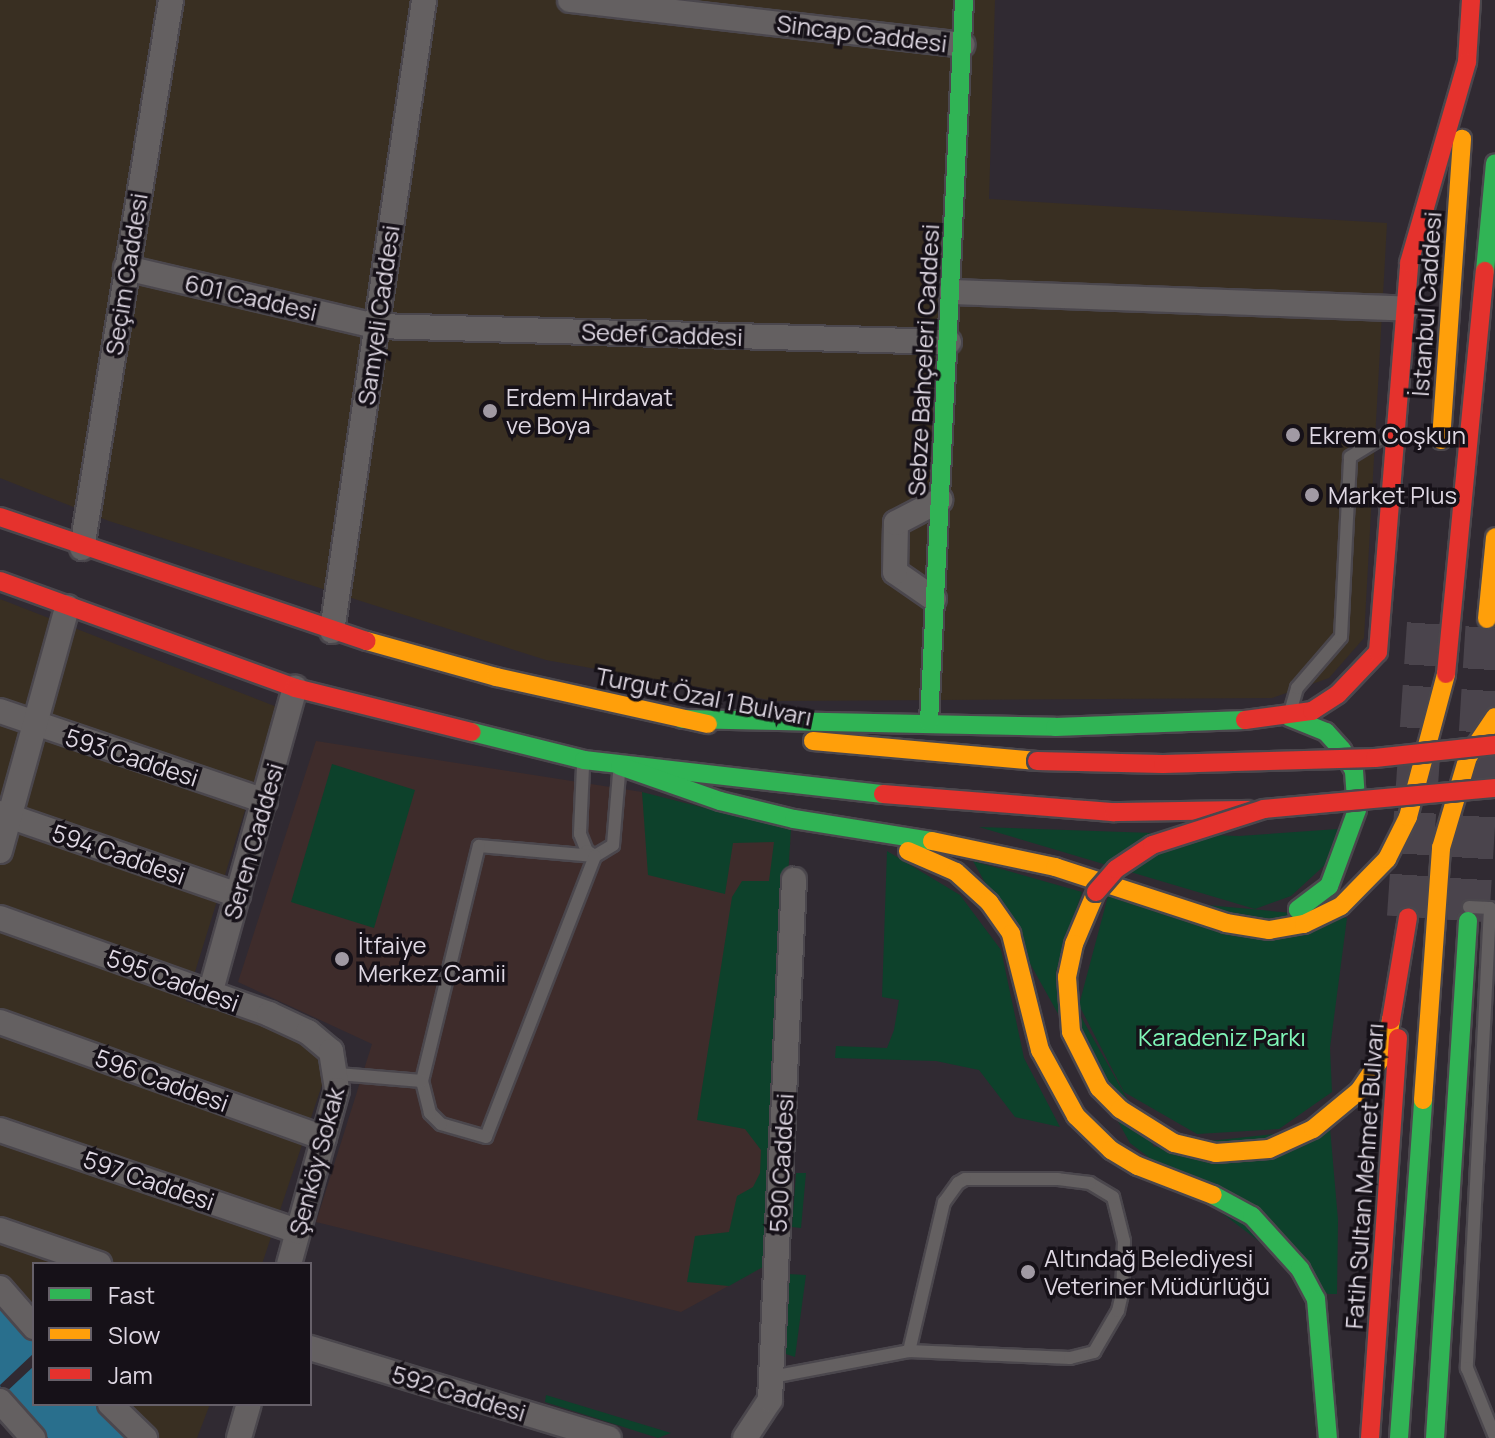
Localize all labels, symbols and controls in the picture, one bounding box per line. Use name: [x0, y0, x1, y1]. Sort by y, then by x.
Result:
street label: Sincap Caddesi: [775, 8, 949, 58]
street label: Seçim Caddesi: [99, 191, 153, 357]
street label: İstanbul Caddesi: [1405, 210, 1447, 398]
street label: Samyeli Caddesi: [351, 223, 405, 407]
street label: Sebze Bahçeleri Caddesi: [901, 223, 945, 497]
street label: 601 Caddesi: [182, 268, 320, 326]
street label: Sedef Caddesi: [581, 317, 743, 351]
place label: Erdem Hırdavat ve Boya: [506, 383, 673, 439]
marker: Erdem Hırdavat ve Boya: [481, 402, 499, 420]
place label: Ekrem Coşkun: [1309, 421, 1466, 449]
marker: Ekrem Coşkun: [1284, 426, 1302, 444]
place label: Market Plus: [1328, 481, 1457, 509]
marker: Market Plus: [1303, 486, 1321, 504]
street label: Turgut Özal 1 Bulvarı: [594, 661, 814, 731]
street label: 593 Caddesi: [62, 722, 202, 792]
street label: Seren Caddesi: [217, 760, 289, 922]
street label: 594 Caddesi: [49, 818, 189, 890]
place label: İtfaiye Merkez Camii: [358, 931, 506, 987]
street label: 595 Caddesi: [103, 943, 243, 1017]
marker: İtfaiye Merkez Camii: [333, 950, 351, 968]
street label: Fatih Sultan Mehmet Bulvarı: [1339, 1022, 1389, 1330]
park label: Karadeniz Parkı: [1138, 1023, 1306, 1051]
street label: 596 Caddesi: [91, 1043, 233, 1117]
street label: Şenköy Sokak: [282, 1084, 350, 1238]
street label: 590 Caddesi: [763, 1093, 799, 1233]
street label: 597 Caddesi: [80, 1144, 218, 1216]
place label: Altındağ Belediyesi Veteriner Müdürlüğü: [1044, 1244, 1270, 1300]
legend: [32, 1262, 312, 1406]
marker: Altındağ Belediyesi Veteriner Müdürlüğü: [1019, 1263, 1037, 1281]
text: Fast: [108, 1278, 155, 1311]
text: Slow: [108, 1318, 161, 1351]
text: Jam: [108, 1358, 153, 1391]
street label: 592 Caddesi: [389, 1359, 529, 1427]

